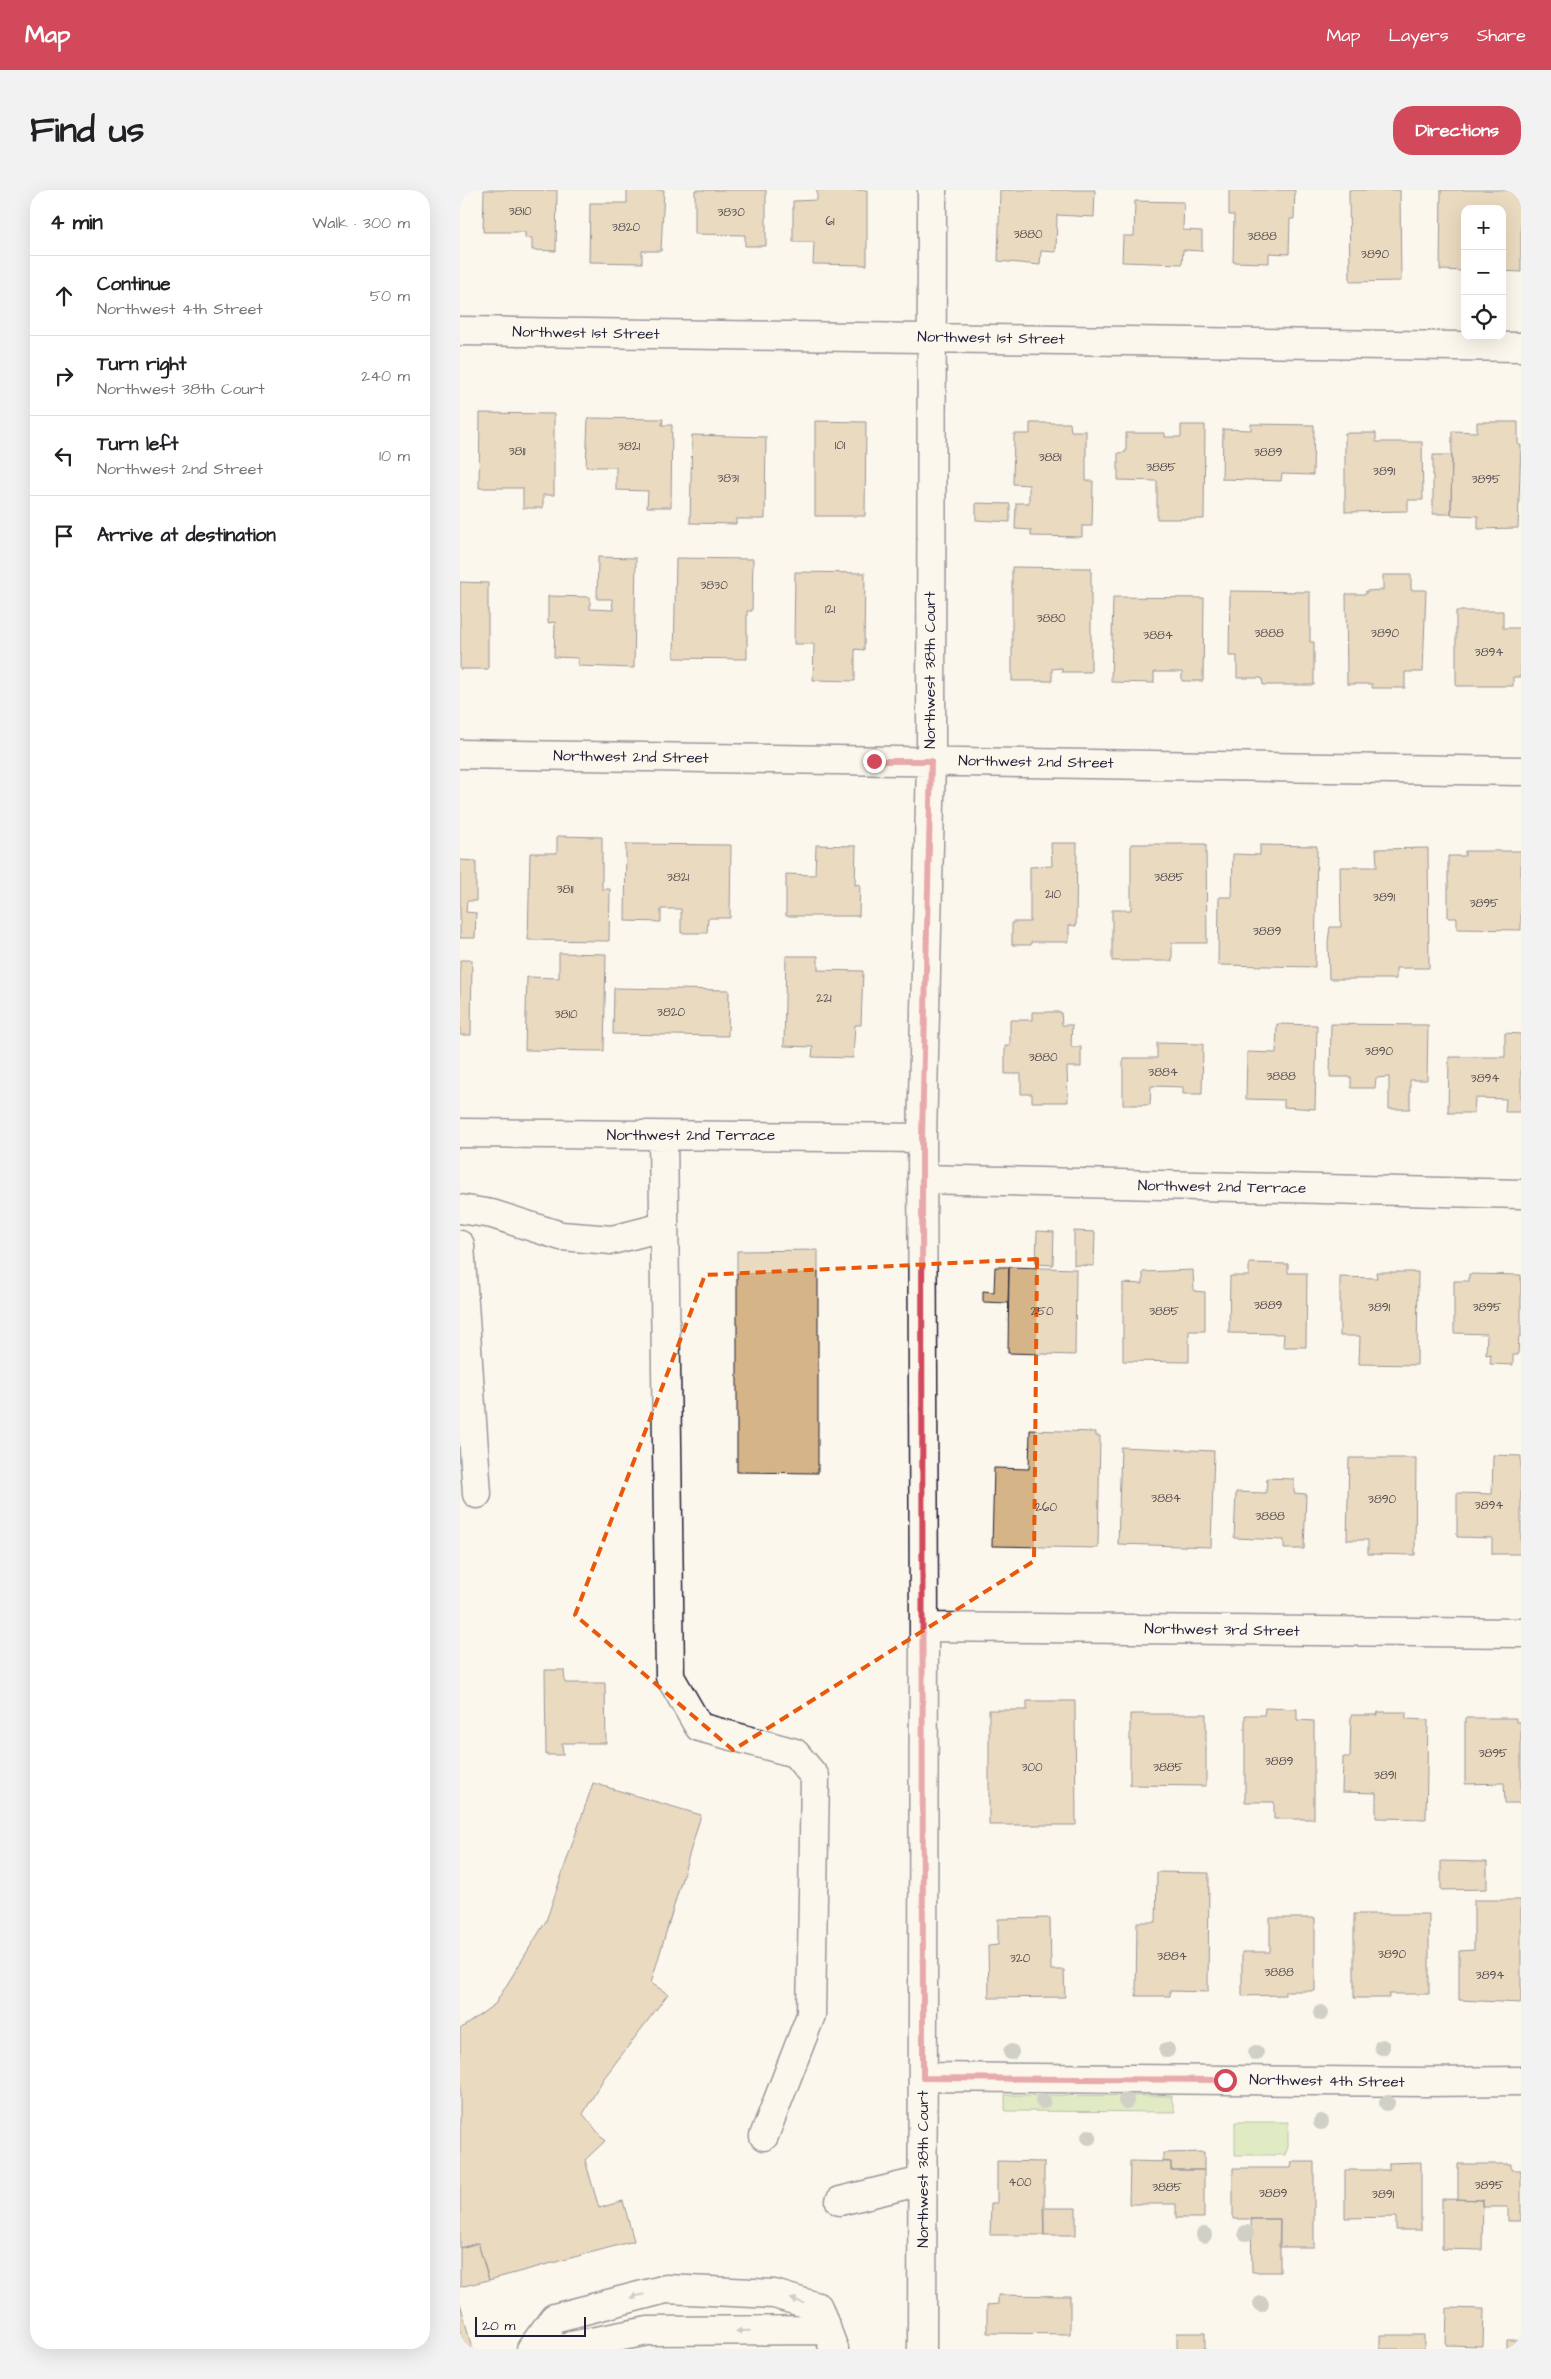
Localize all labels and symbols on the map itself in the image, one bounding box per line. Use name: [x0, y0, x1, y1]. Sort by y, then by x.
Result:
house number: 3810: [509, 203, 532, 220]
house number: 3830: [717, 204, 745, 221]
house number: 61: [825, 213, 835, 230]
house number: 3820: [612, 219, 641, 236]
house number: 3880: [1013, 226, 1043, 243]
house number: 3888: [1247, 228, 1277, 245]
house number: 3890: [1361, 246, 1390, 263]
street label: Northwest 1st Street: [512, 321, 660, 345]
street label: Northwest 1st Street: [917, 326, 1065, 350]
house number: 101: [835, 437, 846, 454]
house number: 3821: [618, 438, 641, 455]
house number: 3811: [509, 443, 526, 460]
house number: 3889: [1254, 444, 1282, 461]
house number: 3881: [1038, 449, 1062, 466]
house number: 3885: [1146, 459, 1177, 476]
house number: 3891: [1373, 463, 1396, 480]
house number: 3831: [717, 470, 739, 487]
house number: 3895: [1471, 471, 1501, 488]
house number: 3830: [700, 577, 728, 594]
street label: Northwest 38th Court: [920, 591, 941, 749]
house number: 121: [825, 601, 835, 618]
house number: 3880: [1036, 610, 1066, 627]
house number: 3888: [1254, 625, 1284, 642]
house number: 3890: [1371, 625, 1400, 642]
house number: 3884: [1143, 627, 1173, 644]
house number: 3894: [1475, 644, 1503, 661]
street label: Northwest 2nd Street: [553, 745, 709, 769]
route end: [863, 750, 886, 773]
street label: Northwest 2nd Street: [958, 750, 1114, 774]
house number: 3821: [667, 869, 690, 886]
house number: 3885: [1154, 869, 1185, 886]
house number: 3811: [557, 881, 574, 898]
house number: 210: [1045, 886, 1061, 903]
house number: 3891: [1373, 889, 1396, 906]
house number: 3895: [1469, 895, 1499, 912]
house number: 3889: [1253, 923, 1281, 940]
house number: 221: [816, 990, 832, 1007]
house number: 3820: [657, 1004, 686, 1021]
house number: 3810: [555, 1006, 578, 1023]
house number: 3890: [1365, 1043, 1394, 1060]
house number: 3880: [1028, 1049, 1058, 1066]
house number: 3884: [1148, 1064, 1178, 1081]
house number: 3888: [1266, 1068, 1296, 1085]
house number: 3894: [1471, 1070, 1499, 1087]
street label: Northwest 2nd Terrace: [607, 1125, 775, 1146]
street label: Northwest 2nd Terrace: [1138, 1175, 1306, 1199]
house number: 3889: [1254, 1297, 1282, 1314]
house number: 3891: [1368, 1299, 1391, 1316]
house number: 3895: [1472, 1299, 1502, 1316]
house number: 250: [1031, 1303, 1054, 1320]
house number: 3885: [1149, 1303, 1180, 1320]
house number: 3884: [1151, 1490, 1181, 1507]
house number: 3890: [1368, 1491, 1397, 1508]
house number: 3894: [1475, 1497, 1503, 1514]
house number: 260: [1035, 1499, 1057, 1516]
house number: 3888: [1255, 1508, 1285, 1525]
street label: Northwest 3rd Street: [1144, 1618, 1300, 1642]
house number: 3895: [1478, 1745, 1508, 1762]
house number: 3889: [1265, 1753, 1293, 1770]
house number: 300: [1021, 1759, 1043, 1776]
house number: 3885: [1153, 1759, 1184, 1776]
house number: 3891: [1374, 1767, 1397, 1784]
house number: 3890: [1378, 1946, 1407, 1963]
house number: 3884: [1157, 1948, 1187, 1965]
house number: 320: [1010, 1950, 1031, 1967]
house number: 3888: [1264, 1964, 1294, 1981]
house number: 3894: [1476, 1967, 1504, 1984]
route start: [1214, 2069, 1237, 2092]
street label: Northwest 4th Street: [1249, 2069, 1405, 2093]
street label: Northwest 38th Court: [913, 2090, 934, 2248]
house number: 400: [1008, 2174, 1032, 2191]
house number: 3895: [1474, 2177, 1504, 2194]
house number: 3885: [1152, 2179, 1183, 2196]
house number: 3889: [1259, 2185, 1287, 2202]
house number: 3891: [1372, 2186, 1395, 2203]
one-way arrow: [629, 2293, 644, 2301]
one-way arrow: [790, 2297, 805, 2305]
scale bar: [475, 2314, 586, 2337]
one-way arrow: [735, 2327, 751, 2335]

